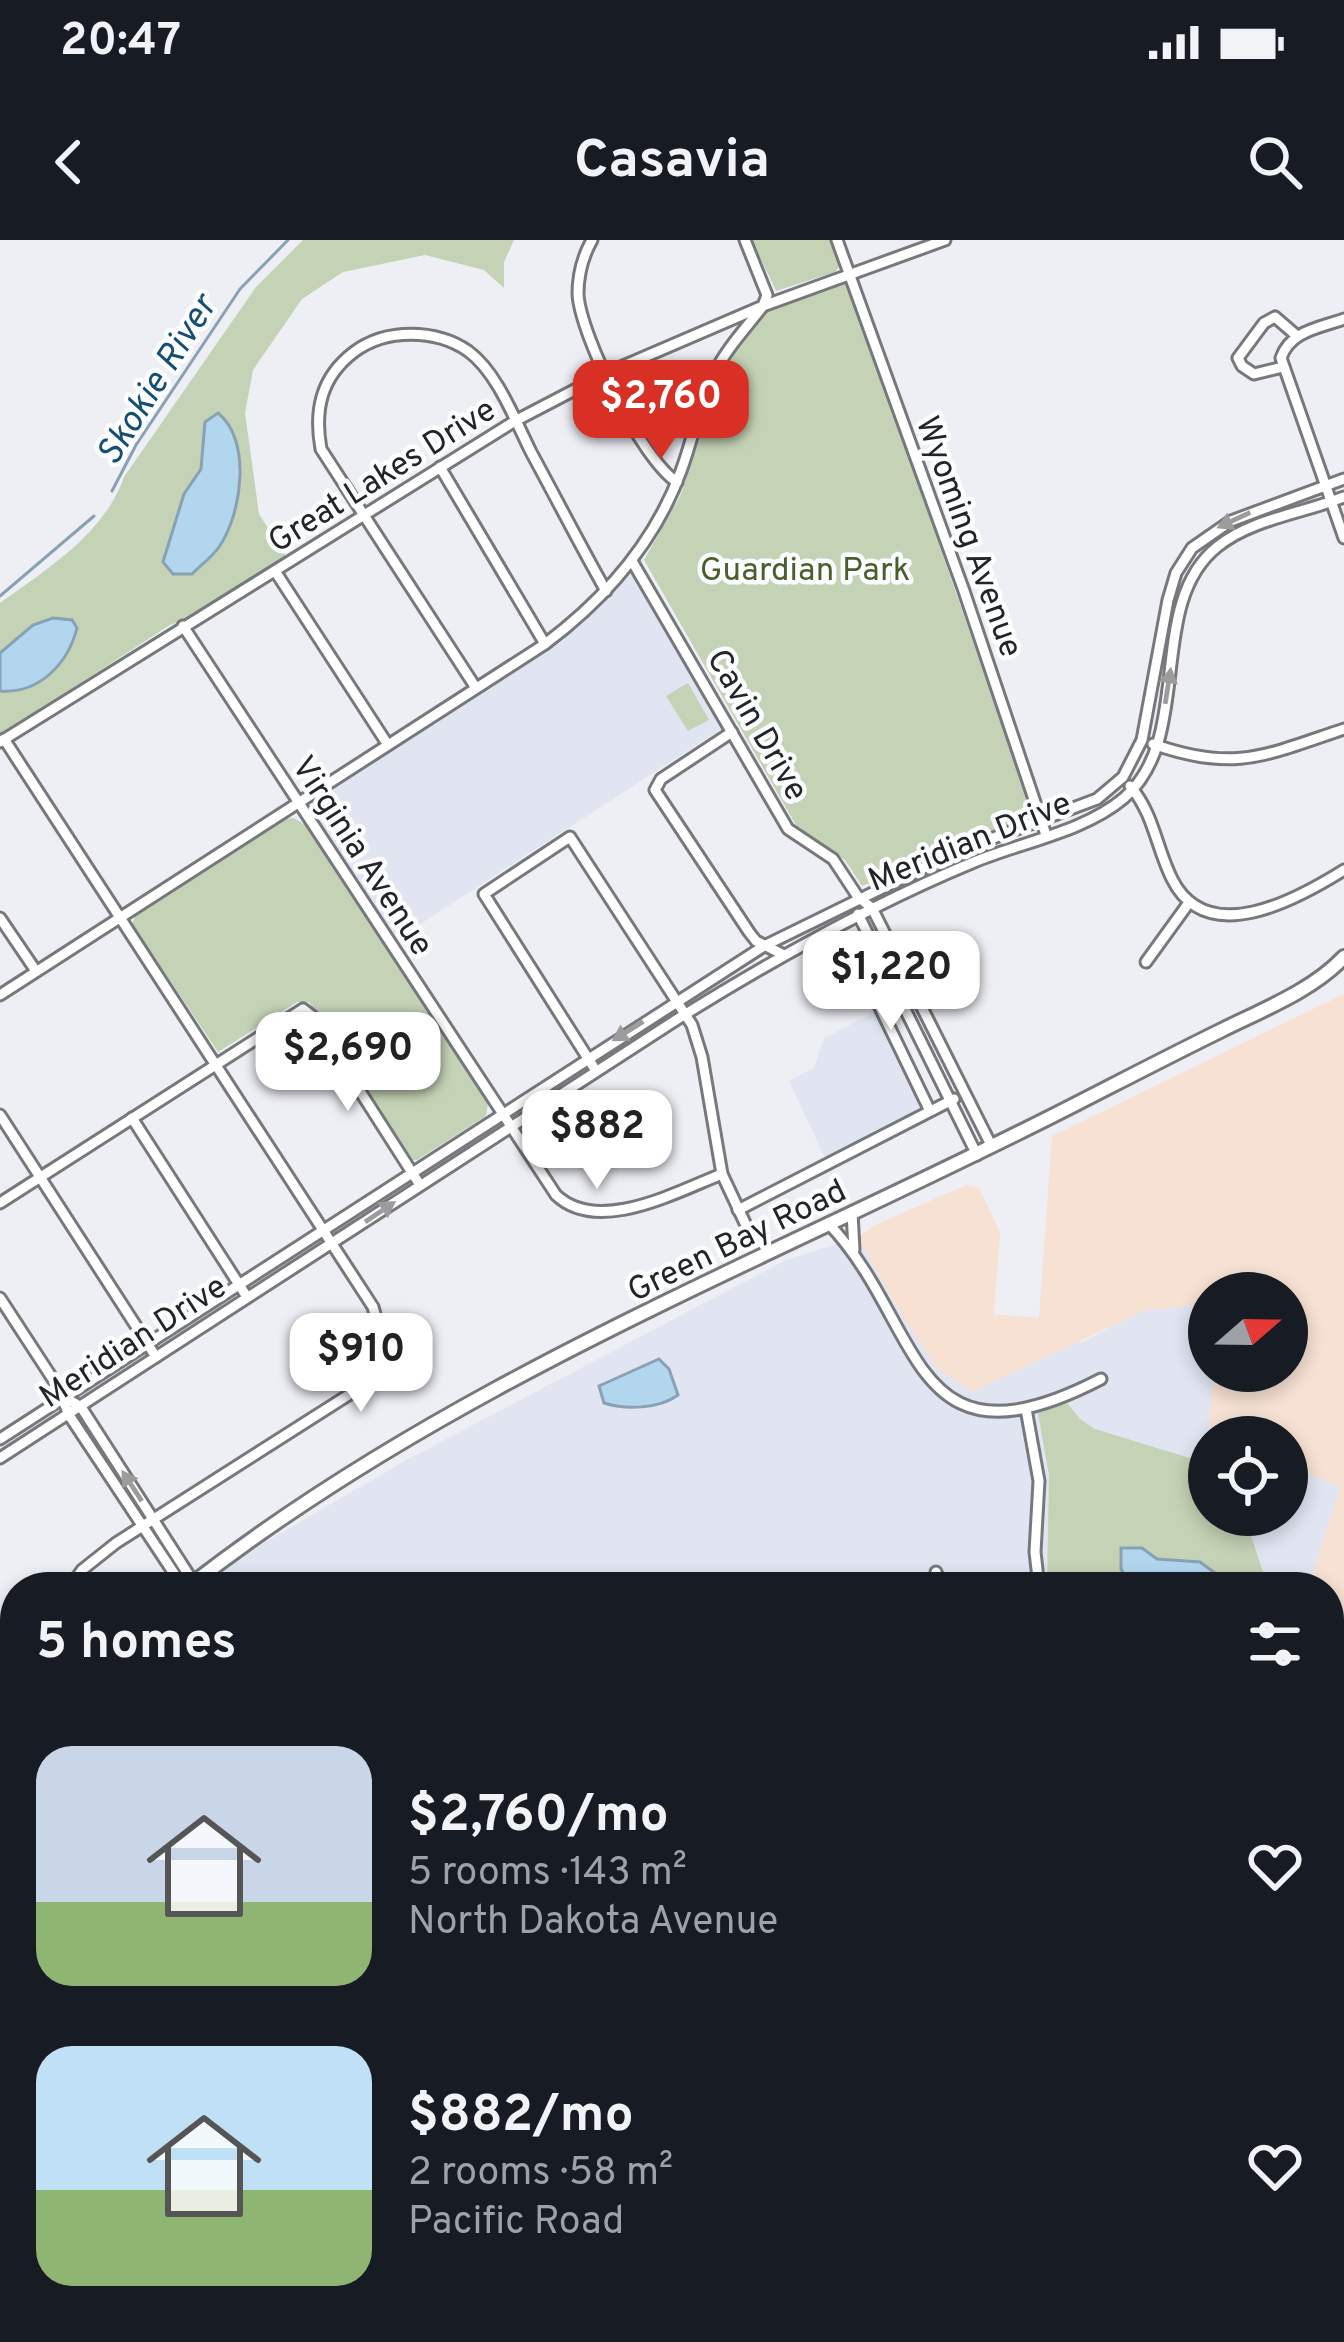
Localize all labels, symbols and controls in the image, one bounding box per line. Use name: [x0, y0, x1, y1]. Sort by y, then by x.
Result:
text: 20:47: [60, 14, 181, 71]
text: Casavia: [574, 128, 770, 197]
icon: back: [36, 129, 102, 195]
icon: search: [1242, 129, 1308, 195]
water label: Skokie River: [88, 285, 231, 475]
pin: $2,760: [563, 360, 759, 462]
text: $2,760: [600, 374, 722, 423]
street label: Great Lakes Drive: [261, 391, 505, 564]
street label: Wyoming Avenue: [904, 411, 1030, 664]
one-way arrow: [1216, 510, 1251, 530]
park label: Guardian Park: [700, 551, 910, 593]
street label: Cavin Drive: [695, 643, 816, 809]
one-way arrow: [1160, 666, 1178, 704]
street label: Virginia Avenue: [280, 749, 441, 965]
street label: Meridian Drive: [863, 784, 1078, 903]
pin: $1,220: [793, 931, 989, 1033]
text: $1,220: [830, 945, 952, 994]
pin: $2,690: [250, 1012, 446, 1114]
one-way arrow: [611, 1020, 645, 1041]
text: $2,690: [283, 1026, 413, 1075]
pin: $882: [526, 1090, 668, 1192]
text: $882: [549, 1104, 645, 1153]
street label: Green Bay Road: [621, 1171, 854, 1314]
one-way arrow: [364, 1201, 397, 1223]
street label: Meridian Drive: [33, 1267, 236, 1420]
north arrow: [1188, 1272, 1308, 1392]
map controls: [1188, 1272, 1308, 1536]
pin: $910: [290, 1313, 432, 1415]
text: $910: [317, 1327, 405, 1376]
button: locate: [1188, 1416, 1308, 1536]
one-way arrow: [122, 1470, 144, 1503]
icon: filters: [1242, 1611, 1308, 1677]
text: 5 homes: [36, 1612, 237, 1677]
text: $2,760/mo: [408, 1785, 669, 1850]
icon: home: [132, 1794, 276, 1938]
icon: heart: [1242, 1833, 1308, 1899]
text: 5 rooms · 143 m²: [408, 1850, 687, 1899]
text: North Dakota Avenue: [408, 1899, 778, 1948]
text: $882/mo: [408, 2085, 634, 2150]
icon: home: [132, 2094, 276, 2238]
icon: heart: [1242, 2133, 1308, 2199]
text: 2 rooms · 58 m²: [408, 2150, 673, 2199]
text: Pacific Road: [408, 2199, 624, 2248]

